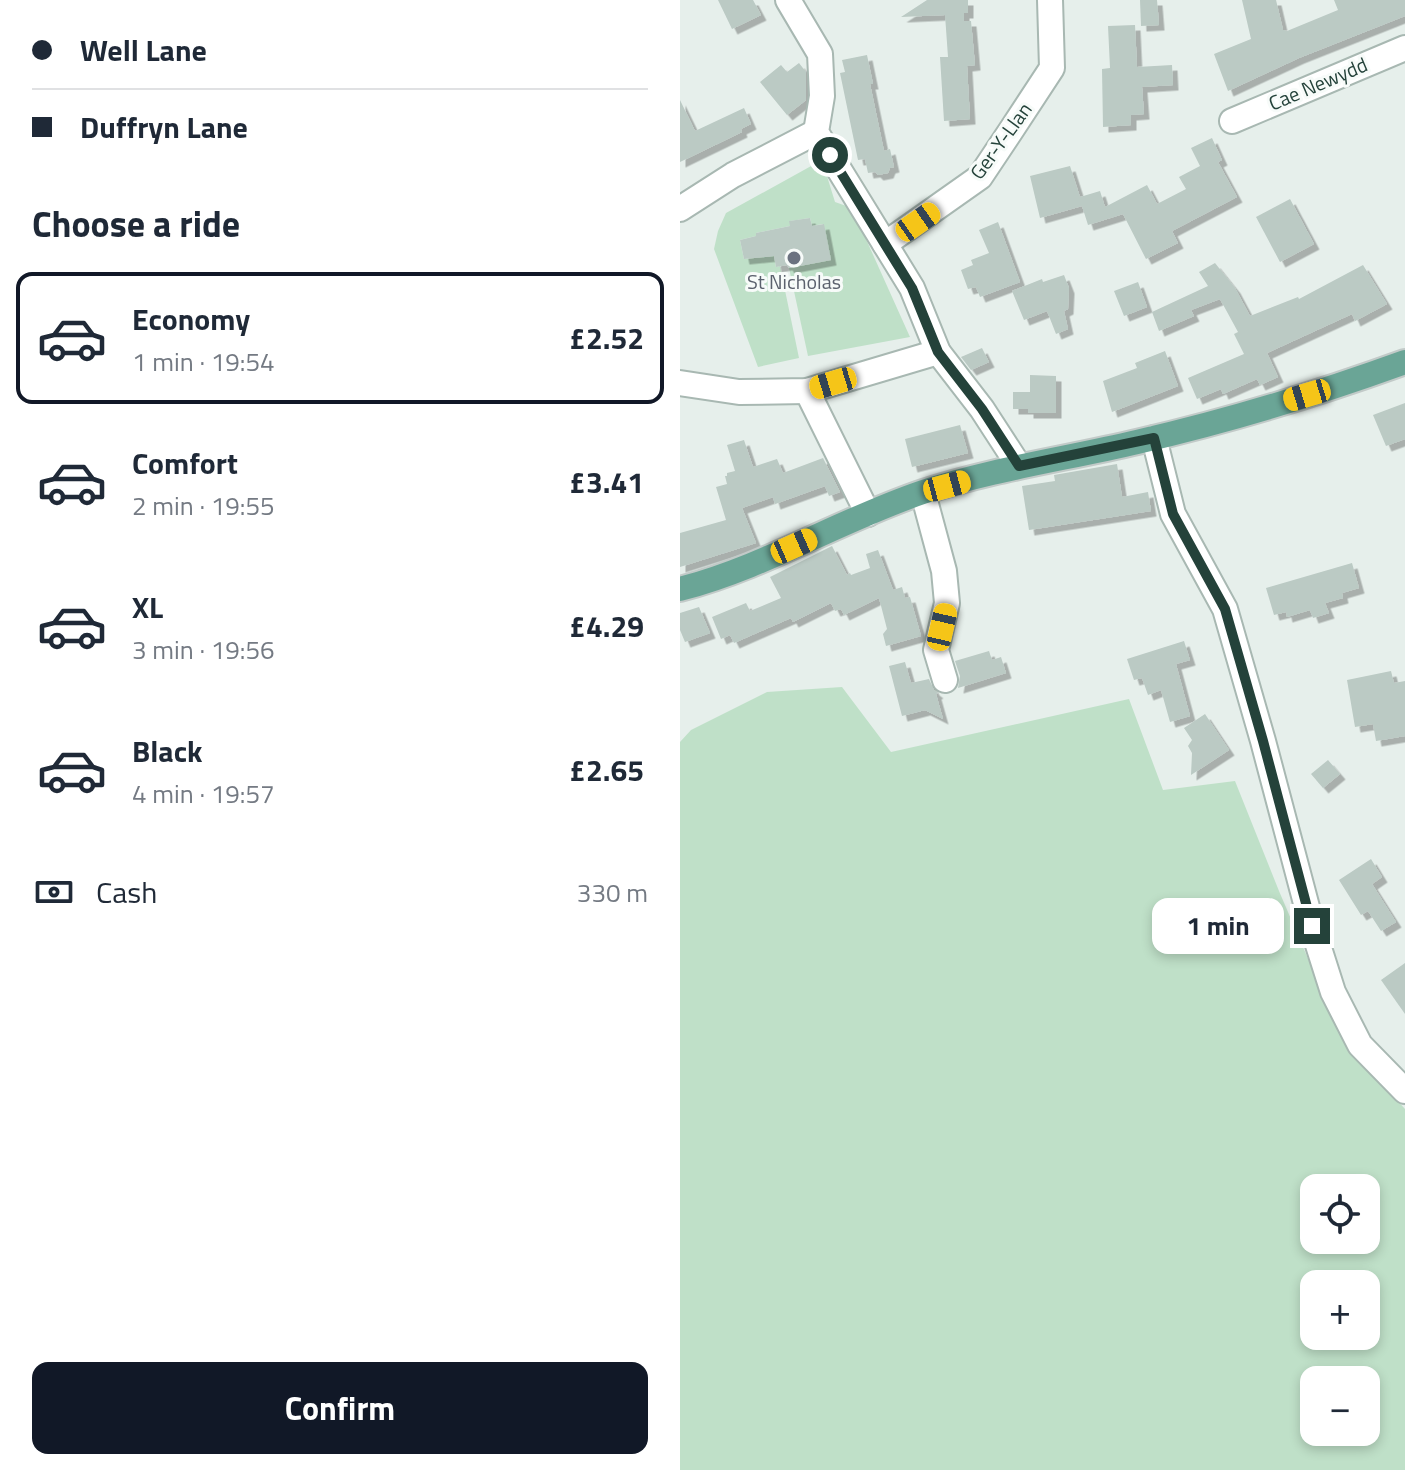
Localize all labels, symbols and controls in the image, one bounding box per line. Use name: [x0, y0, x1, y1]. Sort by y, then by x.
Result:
text: Well Lane: [80, 27, 207, 73]
street label: Cae Newydd: [1264, 49, 1372, 118]
street label: Ger-Y-Llan: [962, 96, 1039, 186]
text: Duffryn Lane: [80, 104, 248, 150]
route start: [812, 137, 848, 173]
text: Choose a ride: [32, 196, 240, 251]
car: [891, 198, 945, 246]
marker: St Nicholas: [785, 249, 803, 267]
place label: St Nicholas: [747, 266, 841, 297]
text: Economy: [132, 296, 250, 342]
icon: car: [36, 302, 108, 374]
text: £2.52: [569, 315, 644, 361]
text: 1 min · 19:54: [132, 342, 275, 381]
car: [807, 365, 859, 401]
car: [1281, 377, 1333, 413]
text: Comfort: [132, 440, 238, 486]
icon: car: [36, 446, 108, 518]
text: £3.41: [569, 459, 644, 505]
car: [921, 468, 973, 504]
text: 2 min · 19:55: [132, 486, 275, 525]
car: [767, 525, 821, 567]
text: XL: [132, 584, 163, 630]
icon: car: [36, 590, 108, 662]
car: [925, 601, 959, 653]
text: £4.29: [569, 603, 644, 649]
text: 3 min · 19:56: [132, 630, 275, 669]
text: Black: [132, 728, 203, 774]
icon: car: [36, 734, 108, 806]
text: £2.65: [569, 747, 644, 793]
text: 4 min · 19:57: [132, 774, 275, 813]
text: Cash: [96, 869, 157, 915]
icon: cash: [32, 870, 76, 914]
text: 330 m: [577, 873, 648, 912]
callout: 1 min: [1152, 898, 1284, 954]
text: 1 min: [1186, 906, 1250, 945]
route end: [1294, 908, 1330, 944]
map controls: [1300, 1174, 1380, 1446]
button: locate: [1300, 1174, 1380, 1254]
button: +: [1300, 1270, 1380, 1350]
button: Confirm: [32, 1362, 648, 1454]
button: −: [1300, 1366, 1380, 1446]

